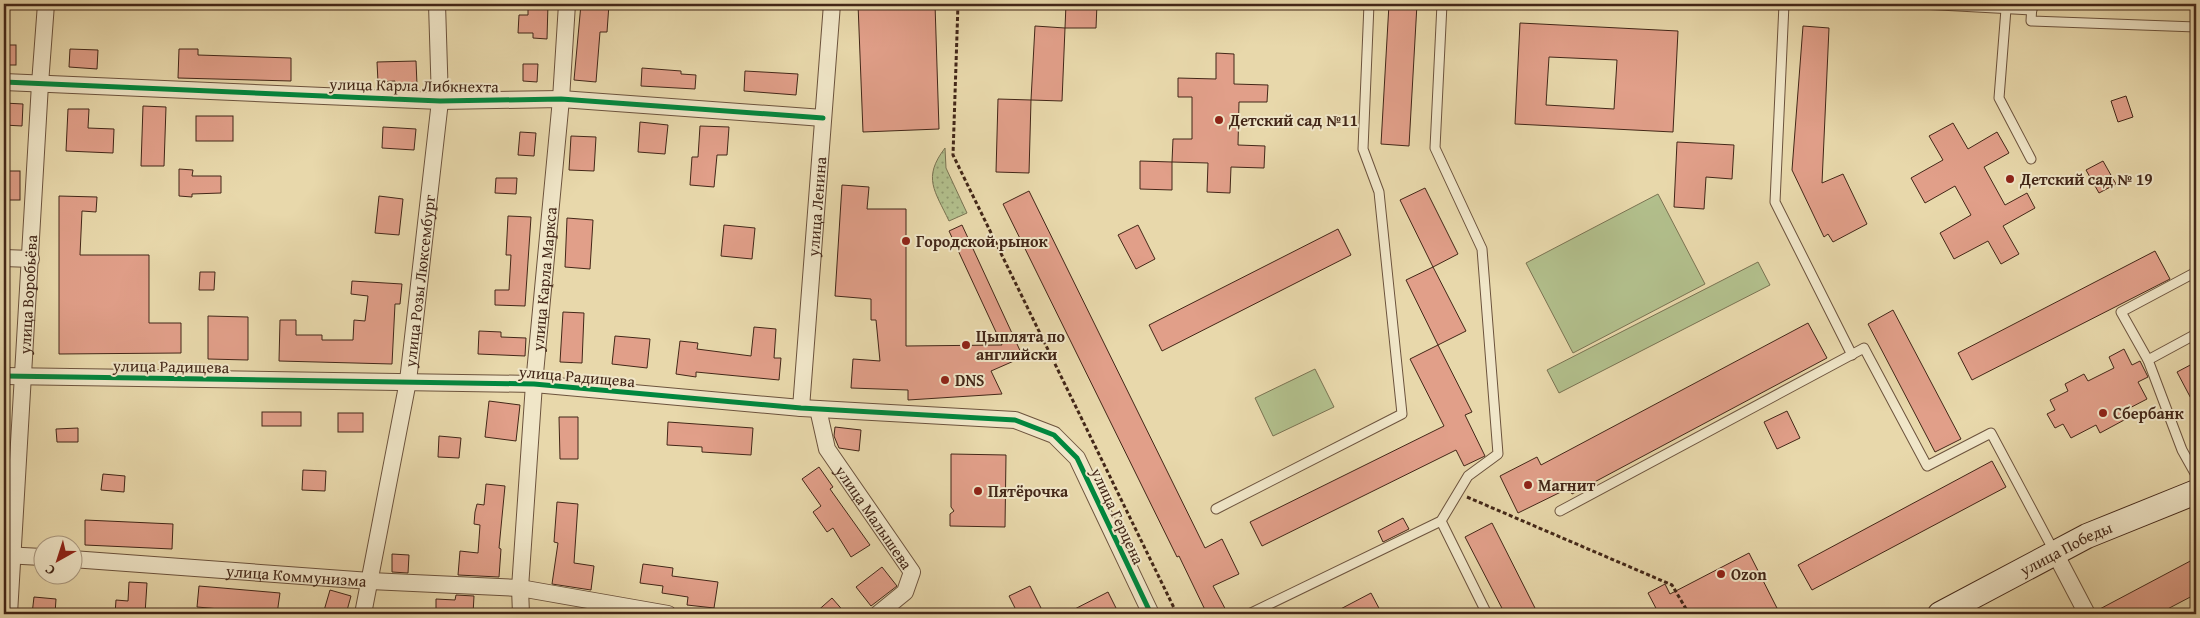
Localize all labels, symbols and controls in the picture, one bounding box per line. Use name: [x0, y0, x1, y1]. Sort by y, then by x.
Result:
street label: улица Карла Либкнехта: [328, 72, 499, 98]
place label: Детский сад №11: [1228, 108, 1358, 132]
marker: Детский сад №11: [1213, 114, 1225, 126]
street label: улица Ленина: [801, 155, 832, 258]
place label: Детский сад № 19: [2019, 167, 2152, 191]
marker: Детский сад № 19: [2004, 173, 2016, 185]
street label: улица Розы Люксембург: [398, 193, 441, 369]
street label: улица Карла Маркса: [525, 205, 563, 353]
place label: Городской рынок: [916, 229, 1049, 253]
street label: улица Воробьёва: [12, 234, 43, 356]
marker: Городской рынок: [900, 235, 912, 247]
place label: Цыплята по английски: [976, 324, 1066, 366]
marker: Цыплята по английски: [960, 339, 972, 351]
street label: улица Радищева: [112, 353, 230, 379]
street label: улица Радищева: [517, 359, 636, 393]
place label: DNS: [955, 368, 985, 392]
marker: DNS: [939, 374, 951, 386]
place label: Сбербанк: [2113, 401, 2184, 425]
marker: Сбербанк: [2097, 407, 2109, 419]
street label: улица Малышева: [829, 459, 919, 575]
street label: улица Герцена: [1085, 463, 1151, 569]
place label: Магнит: [1538, 473, 1596, 497]
place label: Пятёрочка: [988, 479, 1069, 503]
marker: Магнит: [1522, 479, 1534, 491]
marker: Пятёрочка: [972, 485, 984, 497]
street label: улица Победы: [2014, 515, 2116, 582]
north arrow: [32, 536, 82, 586]
street label: улица Коммунизма: [224, 558, 368, 593]
text: С: [40, 560, 59, 580]
place label: Ozon: [1731, 562, 1767, 586]
marker: Ozon: [1715, 568, 1727, 580]

